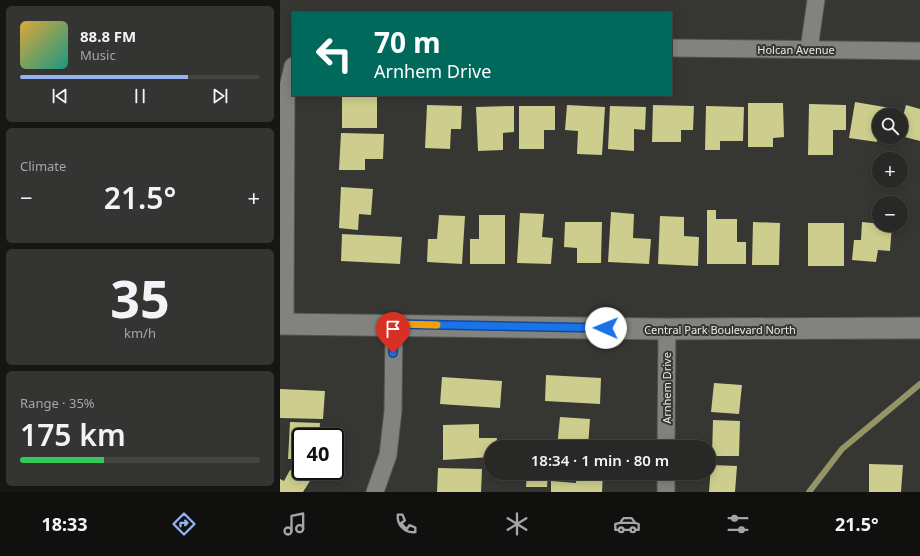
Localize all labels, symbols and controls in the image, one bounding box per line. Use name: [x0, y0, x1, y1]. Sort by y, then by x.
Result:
text: 70 m: [374, 23, 441, 61]
text: 88.8 FM: [80, 26, 136, 46]
icon: left: [308, 28, 360, 80]
street label: Holcan Avenue: [757, 42, 835, 57]
text: Music: [80, 46, 116, 64]
text: Arnhem Drive: [374, 59, 491, 83]
icon: previous: [49, 85, 71, 107]
icon: pause: [129, 85, 151, 107]
icon: next: [209, 85, 231, 107]
map controls: [872, 108, 908, 232]
button: search: [872, 108, 908, 144]
button: +: [872, 152, 908, 188]
text: Climate: [20, 157, 66, 175]
text: 21.5°: [104, 177, 176, 218]
text: −: [20, 182, 33, 212]
text: +: [247, 182, 260, 212]
button: −: [872, 196, 908, 232]
text: 35: [110, 262, 170, 333]
position arrow: [585, 307, 627, 349]
pin: [376, 312, 410, 353]
icon: arrive: [382, 318, 404, 340]
street label: Central Park Boulevard North: [644, 322, 796, 337]
text: km/h: [124, 324, 156, 342]
street label: Arnhem Drive: [659, 352, 674, 424]
text: Range · 35%: [20, 394, 95, 412]
text: 175 km: [20, 414, 126, 455]
speed limit sign: 40: [292, 428, 344, 480]
text: 18:34 · 1 min · 80 m: [531, 450, 669, 470]
icon: directions: [170, 510, 198, 538]
icon: music: [281, 510, 309, 538]
icon: phone: [392, 510, 420, 538]
icon: climate: [503, 510, 531, 538]
icon: car: [613, 510, 641, 538]
icon: filters: [724, 510, 752, 538]
text: 18:33: [41, 512, 88, 536]
text: 21.5°: [835, 512, 879, 536]

